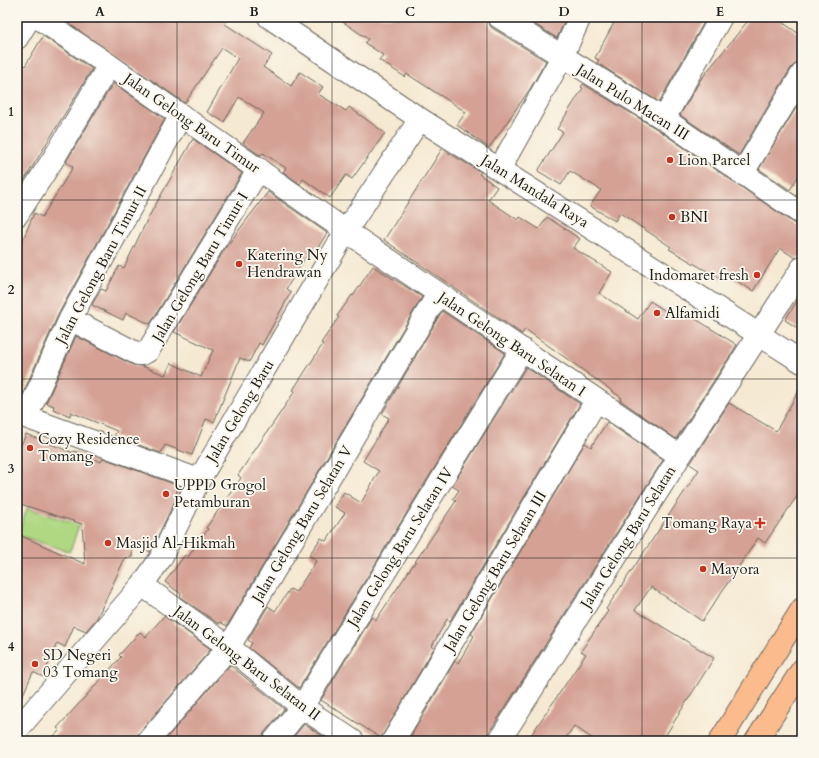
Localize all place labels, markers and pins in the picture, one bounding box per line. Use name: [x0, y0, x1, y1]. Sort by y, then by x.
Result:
place label: Lion Parcel: [678, 150, 750, 170]
marker: Lion Parcel: [665, 155, 675, 165]
place label: BNI: [680, 207, 708, 227]
marker: BNI: [667, 212, 677, 222]
place label: Katering Ny Hendrawan: [247, 245, 328, 282]
marker: Katering Ny Hendrawan: [234, 259, 244, 269]
place label: Indomaret fresh: [649, 265, 750, 285]
marker: Indomaret fresh: [752, 270, 762, 280]
place label: Alfamidi: [665, 303, 720, 323]
marker: Alfamidi: [652, 308, 662, 318]
place label: Cozy Residence Tomang: [38, 429, 140, 466]
marker: Cozy Residence Tomang: [25, 443, 35, 453]
place label: UPPD Grogol Petamburan: [174, 475, 266, 512]
marker: UPPD Grogol Petamburan: [161, 489, 171, 499]
place label: Tomang Raya: [661, 513, 753, 533]
marker: Tomang Raya: [755, 518, 765, 528]
place label: Masjid Al-Hikmah: [116, 533, 236, 553]
marker: Masjid Al-Hikmah: [103, 538, 113, 548]
place label: Mayora: [711, 559, 760, 579]
marker: Mayora: [698, 564, 708, 574]
place label: SD Negeri 03 Tomang: [43, 645, 118, 682]
marker: SD Negeri 03 Tomang: [30, 659, 40, 669]

